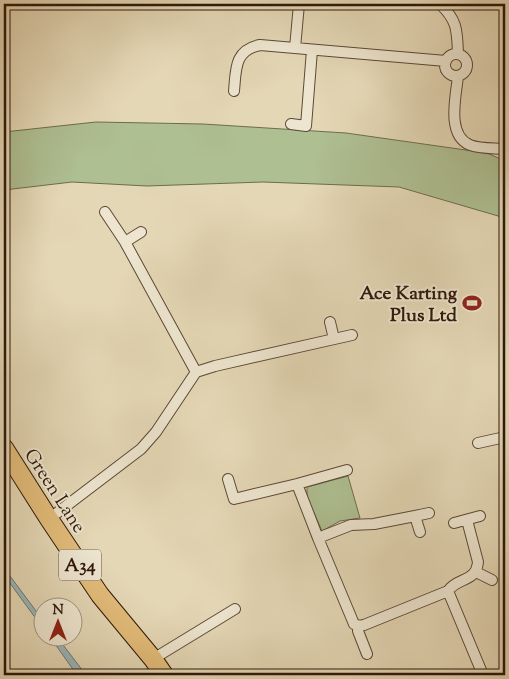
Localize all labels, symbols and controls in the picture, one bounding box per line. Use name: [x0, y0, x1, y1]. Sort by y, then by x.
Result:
place label: Ace Karting Plus Ltd: [359, 281, 458, 330]
sports icon: Ace Karting Plus Ltd: [461, 292, 483, 314]
street label: Green Lane: [17, 444, 91, 539]
road number: A34: [59, 550, 101, 580]
north arrow: [32, 596, 82, 646]
text: N: [52, 601, 64, 621]

